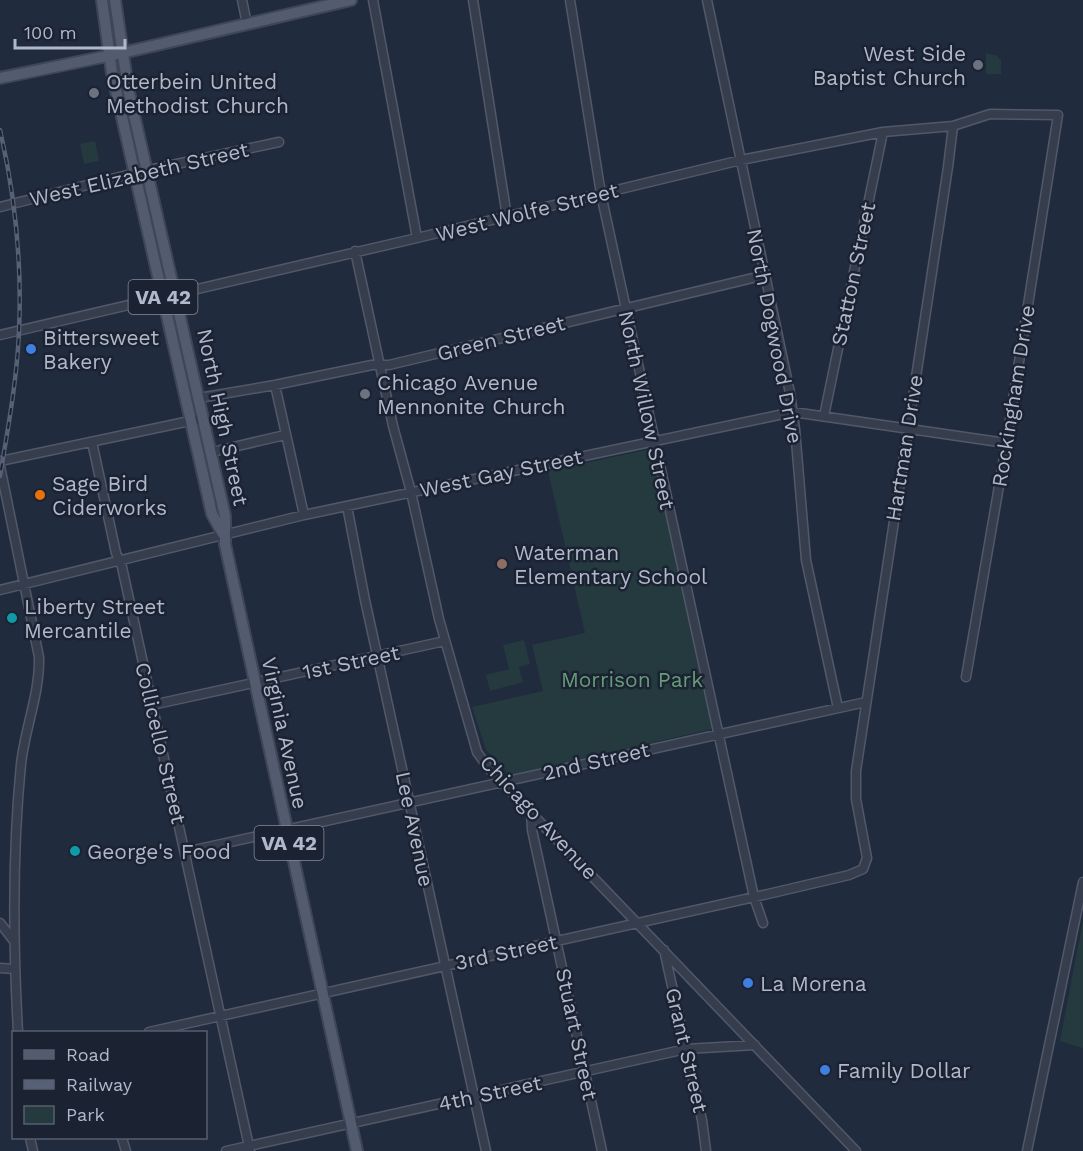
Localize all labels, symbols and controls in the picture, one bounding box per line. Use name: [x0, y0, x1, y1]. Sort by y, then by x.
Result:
scale bar: [15, 12, 124, 50]
text: 100 m: [24, 22, 77, 43]
place label: West Side Baptist Church: [813, 41, 966, 90]
marker: West Side Baptist Church: [971, 58, 985, 72]
place label: Otterbein United Methodist Church: [106, 69, 289, 118]
marker: Otterbein United Methodist Church: [87, 86, 101, 100]
street label: West Elizabeth Street: [27, 137, 251, 211]
street label: West Wolfe Street: [433, 177, 621, 247]
street label: Statton Street: [826, 200, 880, 348]
street label: North Dogwood Drive: [742, 226, 808, 446]
road number: VA 42: [128, 280, 198, 314]
street label: Rockingham Drive: [986, 303, 1040, 489]
street label: North Willow Street: [614, 308, 680, 512]
street label: Green Street: [434, 310, 568, 366]
place label: Bittersweet Bakery: [43, 325, 159, 374]
street label: North High Street: [192, 326, 254, 508]
marker: Bittersweet Bakery: [24, 342, 38, 356]
place label: Chicago Avenue Mennonite Church: [377, 370, 566, 419]
street label: Hartman Drive: [880, 373, 928, 523]
marker: Chicago Avenue Mennonite Church: [358, 387, 372, 401]
street label: West Gay Street: [417, 443, 585, 502]
place label: Sage Bird Ciderworks: [52, 471, 167, 520]
marker: Sage Bird Ciderworks: [33, 488, 47, 502]
place label: Waterman Elementary School: [514, 540, 708, 589]
marker: Waterman Elementary School: [495, 557, 509, 571]
place label: Liberty Street Mercantile: [24, 594, 165, 643]
marker: Liberty Street Mercantile: [5, 611, 19, 625]
street label: 1st Street: [300, 640, 402, 684]
street label: Virginia Avenue: [257, 655, 313, 811]
street label: Collicello Street: [130, 660, 192, 826]
park label: Morrison Park: [561, 667, 703, 692]
street label: 2nd Street: [540, 737, 652, 785]
street label: Chicago Avenue: [475, 750, 603, 884]
street label: Lee Avenue: [391, 769, 439, 889]
road number: VA 42: [254, 826, 324, 860]
place label: George's Food: [87, 839, 231, 864]
marker: George's Food: [68, 844, 82, 858]
street label: 3rd Street: [453, 929, 560, 975]
street label: Stuart Street: [551, 966, 603, 1102]
place label: La Morena: [760, 971, 867, 996]
marker: La Morena: [741, 976, 755, 990]
street label: Grant Street: [660, 985, 714, 1115]
legend: [12, 1031, 207, 1139]
text: Road: [66, 1044, 110, 1065]
place label: Family Dollar: [837, 1058, 971, 1083]
marker: Family Dollar: [818, 1063, 832, 1077]
street label: 4th Street: [436, 1070, 544, 1116]
text: Railway: [66, 1074, 133, 1095]
text: Park: [66, 1104, 105, 1125]

